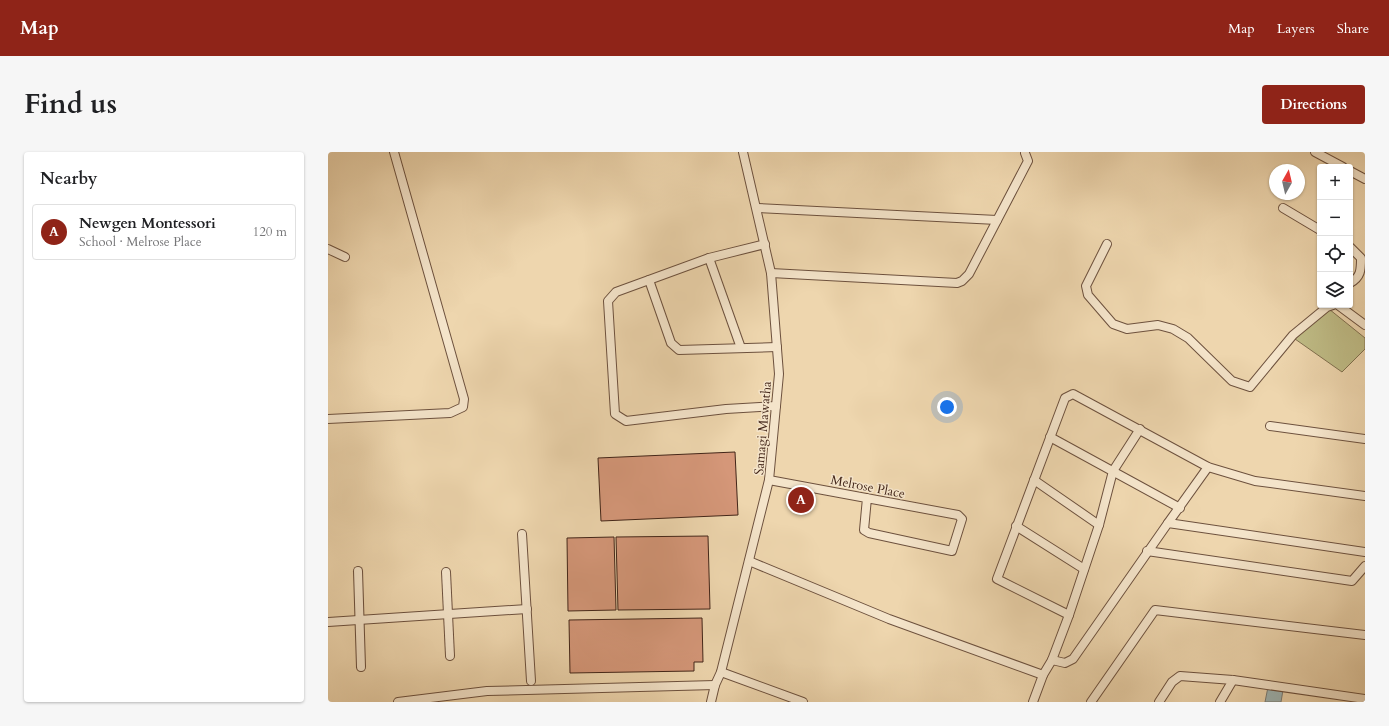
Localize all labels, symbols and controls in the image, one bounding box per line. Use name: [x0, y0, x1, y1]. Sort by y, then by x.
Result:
text: Map: [20, 15, 59, 41]
text: Map: [1228, 19, 1255, 38]
text: Layers: [1277, 19, 1315, 38]
text: Share: [1337, 19, 1369, 38]
text: Find us: [24, 85, 117, 123]
button: Directions: [1262, 85, 1365, 124]
north arrow: [1269, 164, 1305, 200]
map controls: [1317, 164, 1353, 308]
button: +: [1317, 164, 1353, 200]
text: Nearby: [40, 167, 97, 190]
button: −: [1317, 200, 1353, 236]
text: Newgen Montessori: [79, 213, 216, 233]
text: A: [49, 223, 59, 241]
text: 120 m: [253, 223, 287, 241]
text: School · Melrose Place: [79, 233, 202, 251]
button: locate: [1317, 236, 1353, 272]
button: layers: [1317, 272, 1353, 308]
street label: Samagi Mawatha: [750, 380, 776, 476]
your location: [937, 397, 957, 417]
street label: Melrose Place: [829, 471, 907, 503]
pin: A: [788, 485, 814, 515]

